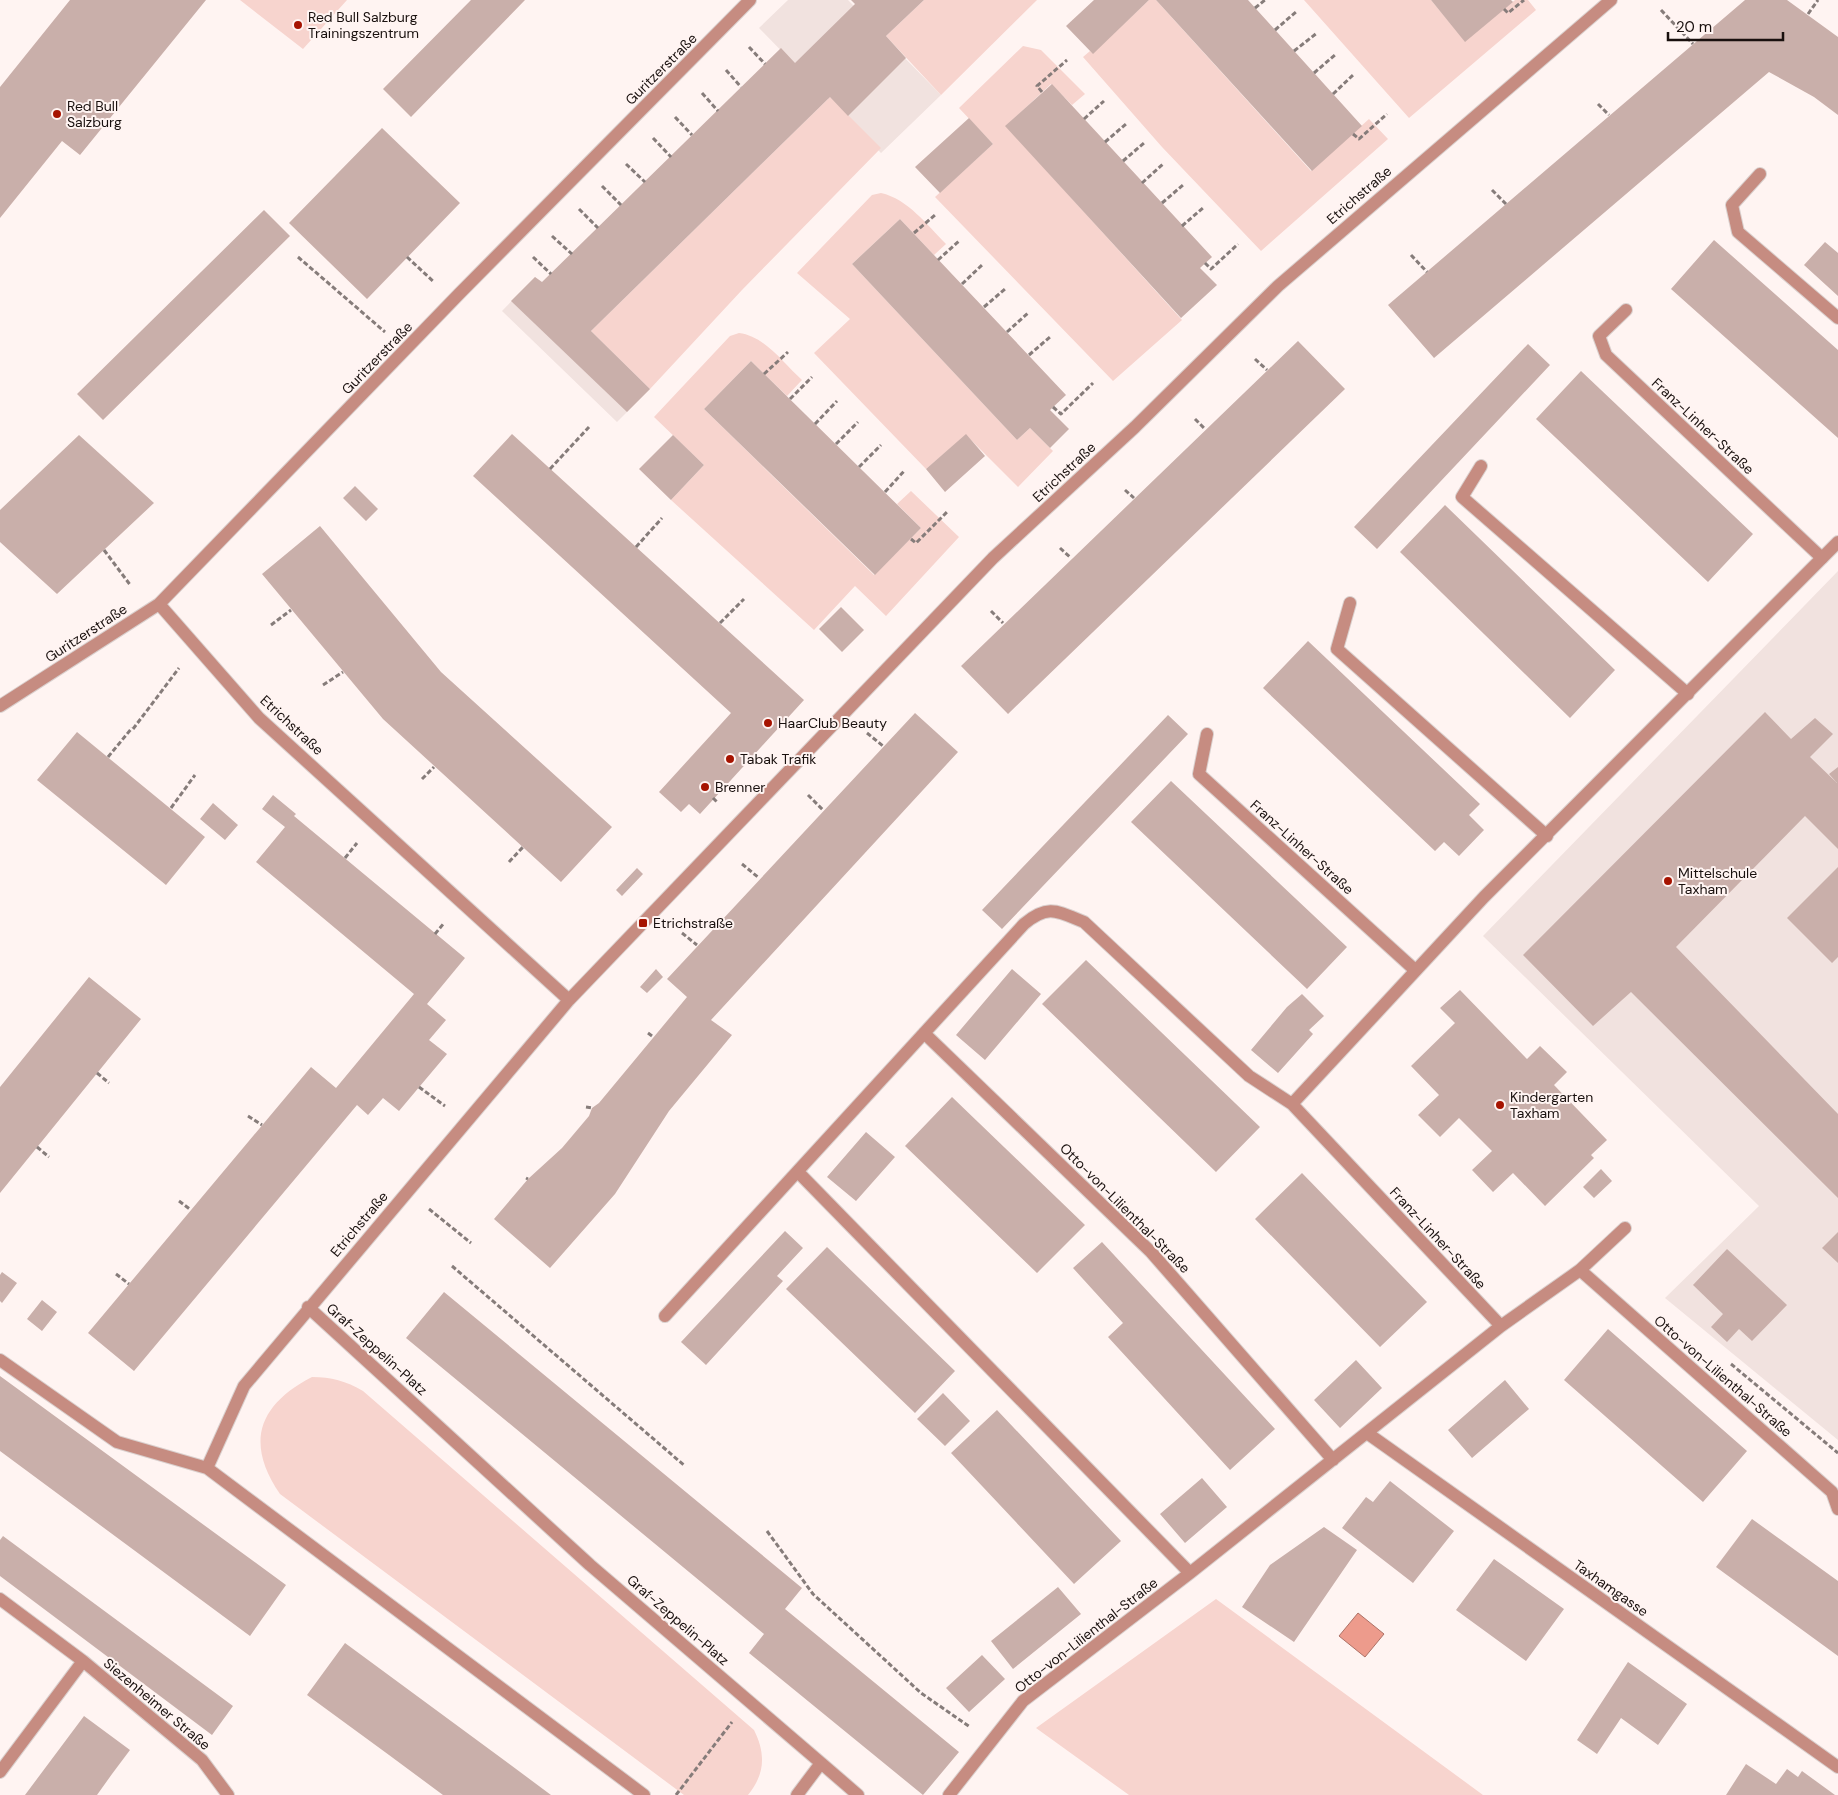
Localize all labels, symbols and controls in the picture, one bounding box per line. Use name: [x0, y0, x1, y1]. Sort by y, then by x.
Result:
place label: Red Bull Salzburg Trainingszentrum: [308, 8, 419, 42]
scale bar: [1668, 10, 1783, 42]
text: 20 m: [1676, 17, 1712, 37]
marker: Red Bull Salzburg Trainingszentrum: [292, 19, 304, 31]
street label: Guritzerstraße: [621, 29, 701, 109]
place label: Red Bull Salzburg: [67, 97, 122, 131]
marker: Red Bull Salzburg: [51, 108, 63, 120]
street label: Etrichstraße: [1323, 162, 1395, 228]
street label: Guritzerstraße: [338, 318, 416, 398]
street label: Franz-Linher-Straße: [1648, 374, 1758, 478]
street label: Etrichstraße: [1029, 438, 1099, 506]
street label: Guritzerstraße: [42, 600, 130, 666]
street label: Etrichstraße: [257, 691, 327, 759]
place label: HaarClub Beauty: [778, 714, 887, 732]
marker: HaarClub Beauty: [762, 717, 774, 729]
place label: Tabak Trafik: [740, 750, 816, 768]
marker: Tabak Trafik: [724, 753, 736, 765]
place label: Brenner: [715, 778, 766, 796]
marker: Brenner: [699, 781, 711, 793]
street label: Franz-Linher-Straße: [1246, 796, 1358, 898]
place label: Mittelschule Taxham: [1678, 864, 1757, 898]
marker: Mittelschule Taxham: [1662, 875, 1674, 887]
place label: Etrichstraße: [653, 914, 733, 932]
marker: Etrichstraße: [637, 917, 649, 929]
place label: Kindergarten Taxham: [1510, 1088, 1593, 1122]
marker: Kindergarten Taxham: [1494, 1099, 1506, 1111]
street label: Otto-von-Lilienthal-Straße: [1056, 1139, 1194, 1277]
street label: Franz-Linher-Straße: [1386, 1183, 1490, 1293]
street label: Etrichstraße: [326, 1188, 392, 1260]
street label: Graf-Zeppelin-Platz: [323, 1299, 431, 1399]
street label: Otto-von-Lilienthal-Straße: [1650, 1311, 1796, 1441]
street label: Taxhamgasse: [1570, 1556, 1652, 1620]
street label: Graf-Zeppelin-Platz: [623, 1571, 733, 1669]
street label: Otto-von-Lilienthal-Straße: [1011, 1573, 1161, 1697]
street label: Siezenheimer Straße: [100, 1654, 214, 1754]

